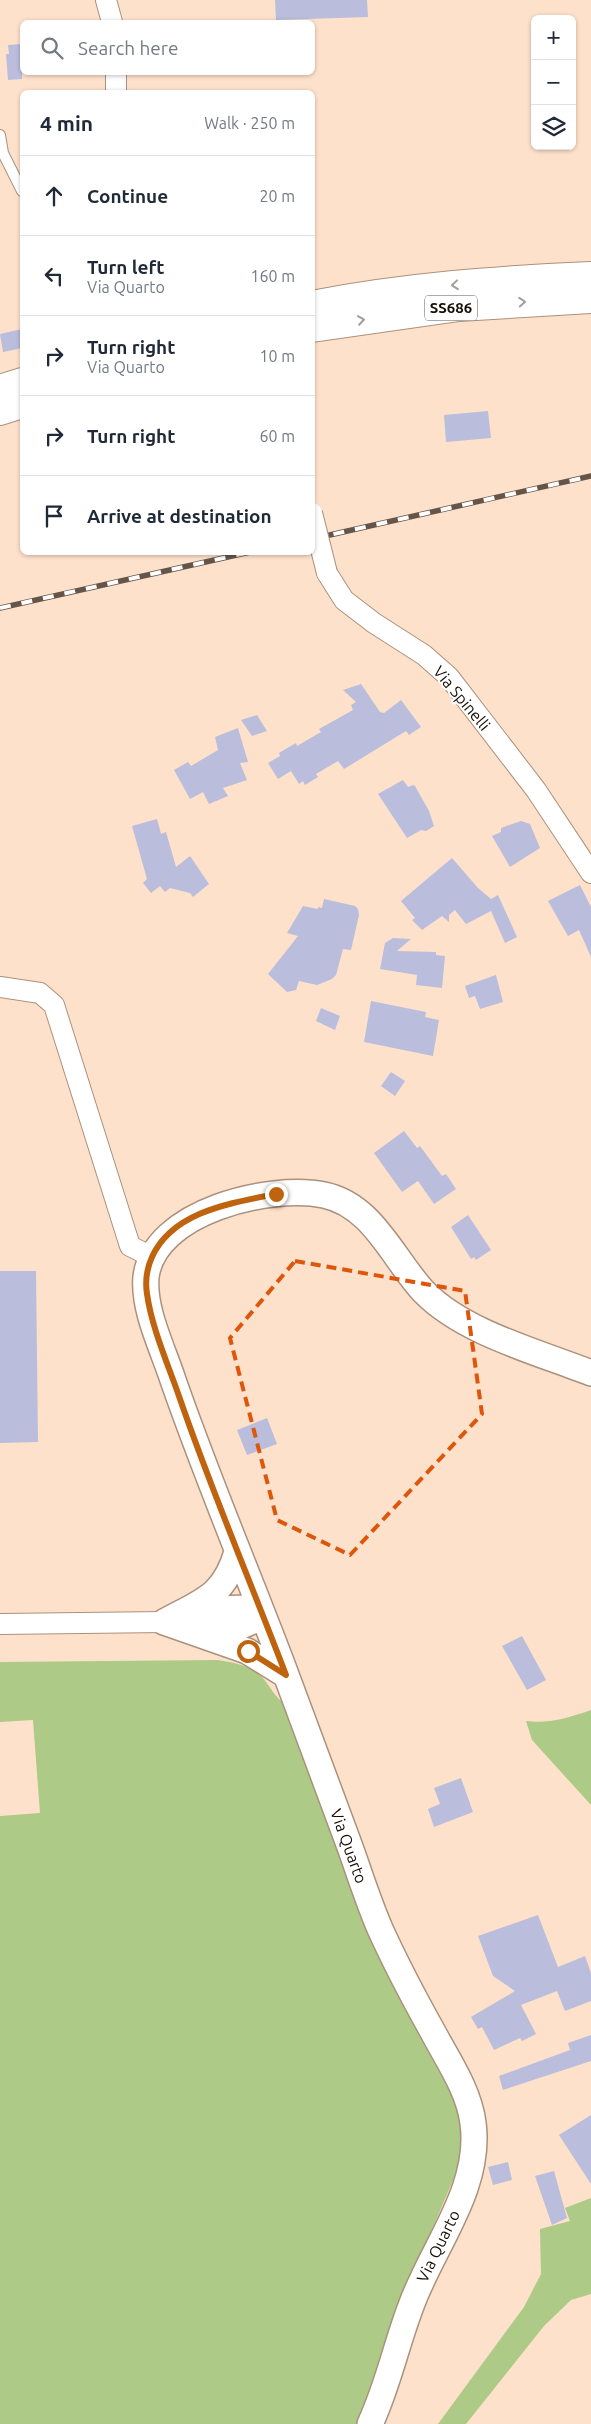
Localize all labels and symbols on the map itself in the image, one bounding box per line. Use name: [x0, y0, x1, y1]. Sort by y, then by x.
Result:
one-way arrow: [451, 279, 459, 290]
road number: SS686: [425, 296, 477, 320]
one-way arrow: [518, 297, 526, 308]
one-way arrow: [356, 316, 365, 326]
street label: Via Spinelli: [430, 662, 494, 734]
route end: [265, 1183, 288, 1206]
route start: [237, 1640, 260, 1663]
street label: Via Quarto: [327, 1806, 371, 1886]
street label: Via Quarto: [413, 2207, 463, 2285]

